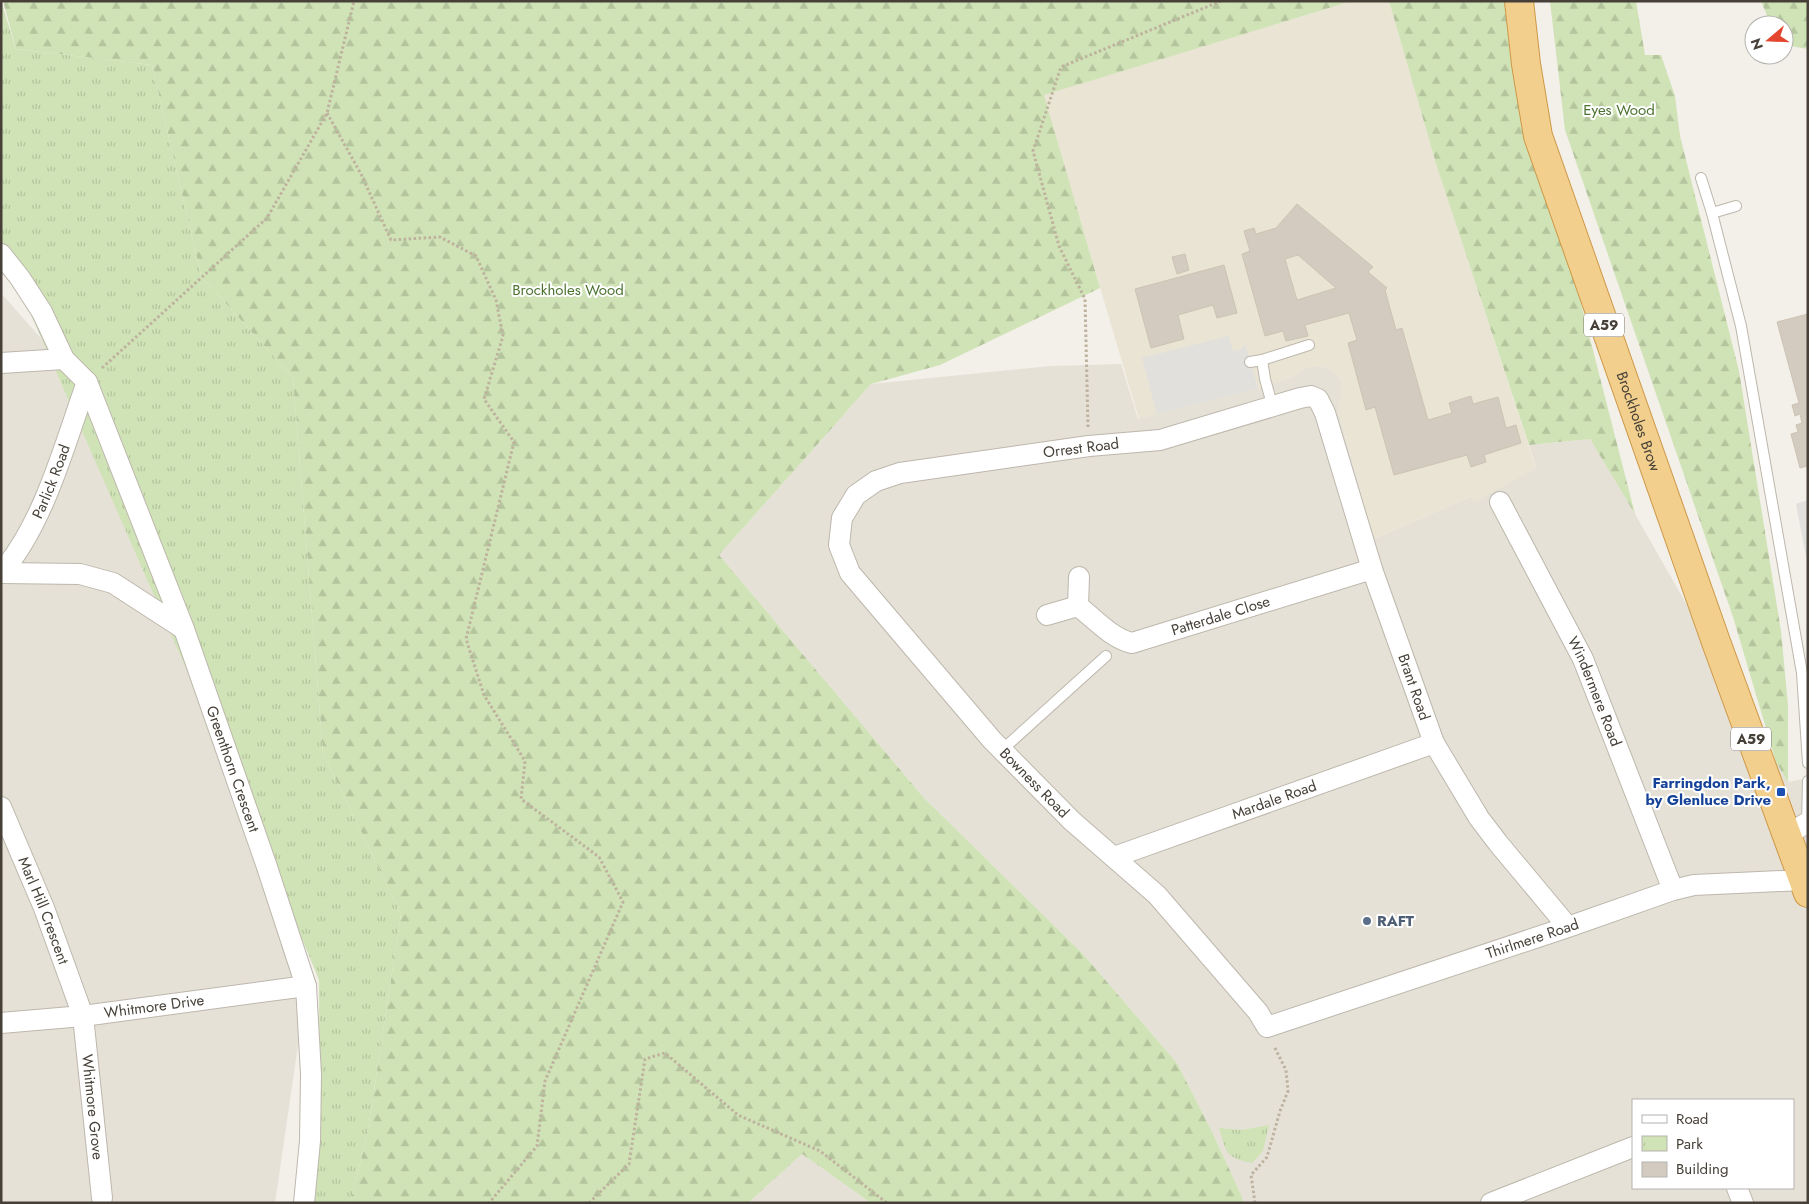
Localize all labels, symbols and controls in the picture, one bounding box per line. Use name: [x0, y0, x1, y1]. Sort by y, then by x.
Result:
north arrow: [1744, 15, 1794, 65]
text: N: [1745, 36, 1768, 53]
park label: Eyes Wood: [1583, 99, 1655, 121]
park label: Brockholes Wood: [512, 279, 624, 301]
road number: A59: [1584, 314, 1624, 336]
street label: Brockholes Brow: [1611, 368, 1666, 475]
street label: Orrest Road: [1042, 432, 1120, 464]
street label: Parlick Road: [26, 441, 76, 522]
street label: Patterdale Close: [1168, 590, 1273, 641]
street label: Windermere Road: [1562, 633, 1627, 750]
street label: Brant Road: [1392, 651, 1436, 723]
street label: Greenthorn Crescent: [201, 703, 265, 835]
road number: A59: [1731, 728, 1771, 751]
street label: Bowness Road: [994, 743, 1074, 823]
place label: Farringdon Park, by Glenluce Drive: [1645, 772, 1771, 811]
street label: Mardale Road: [1229, 775, 1319, 825]
marker: Farringdon Park, by Glenluce Drive: [1775, 786, 1787, 798]
street label: Marl Hill Crescent: [12, 853, 75, 968]
place label: RAFT: [1377, 910, 1415, 932]
street label: Thirlmere Road: [1483, 913, 1582, 964]
marker: RAFT: [1361, 915, 1373, 927]
street label: Whitmore Drive: [103, 989, 206, 1024]
street label: Whitmore Grove: [76, 1053, 109, 1161]
legend: [1632, 1099, 1794, 1189]
text: Road: [1676, 1108, 1708, 1130]
text: Park: [1676, 1133, 1703, 1155]
text: Building: [1676, 1158, 1728, 1180]

